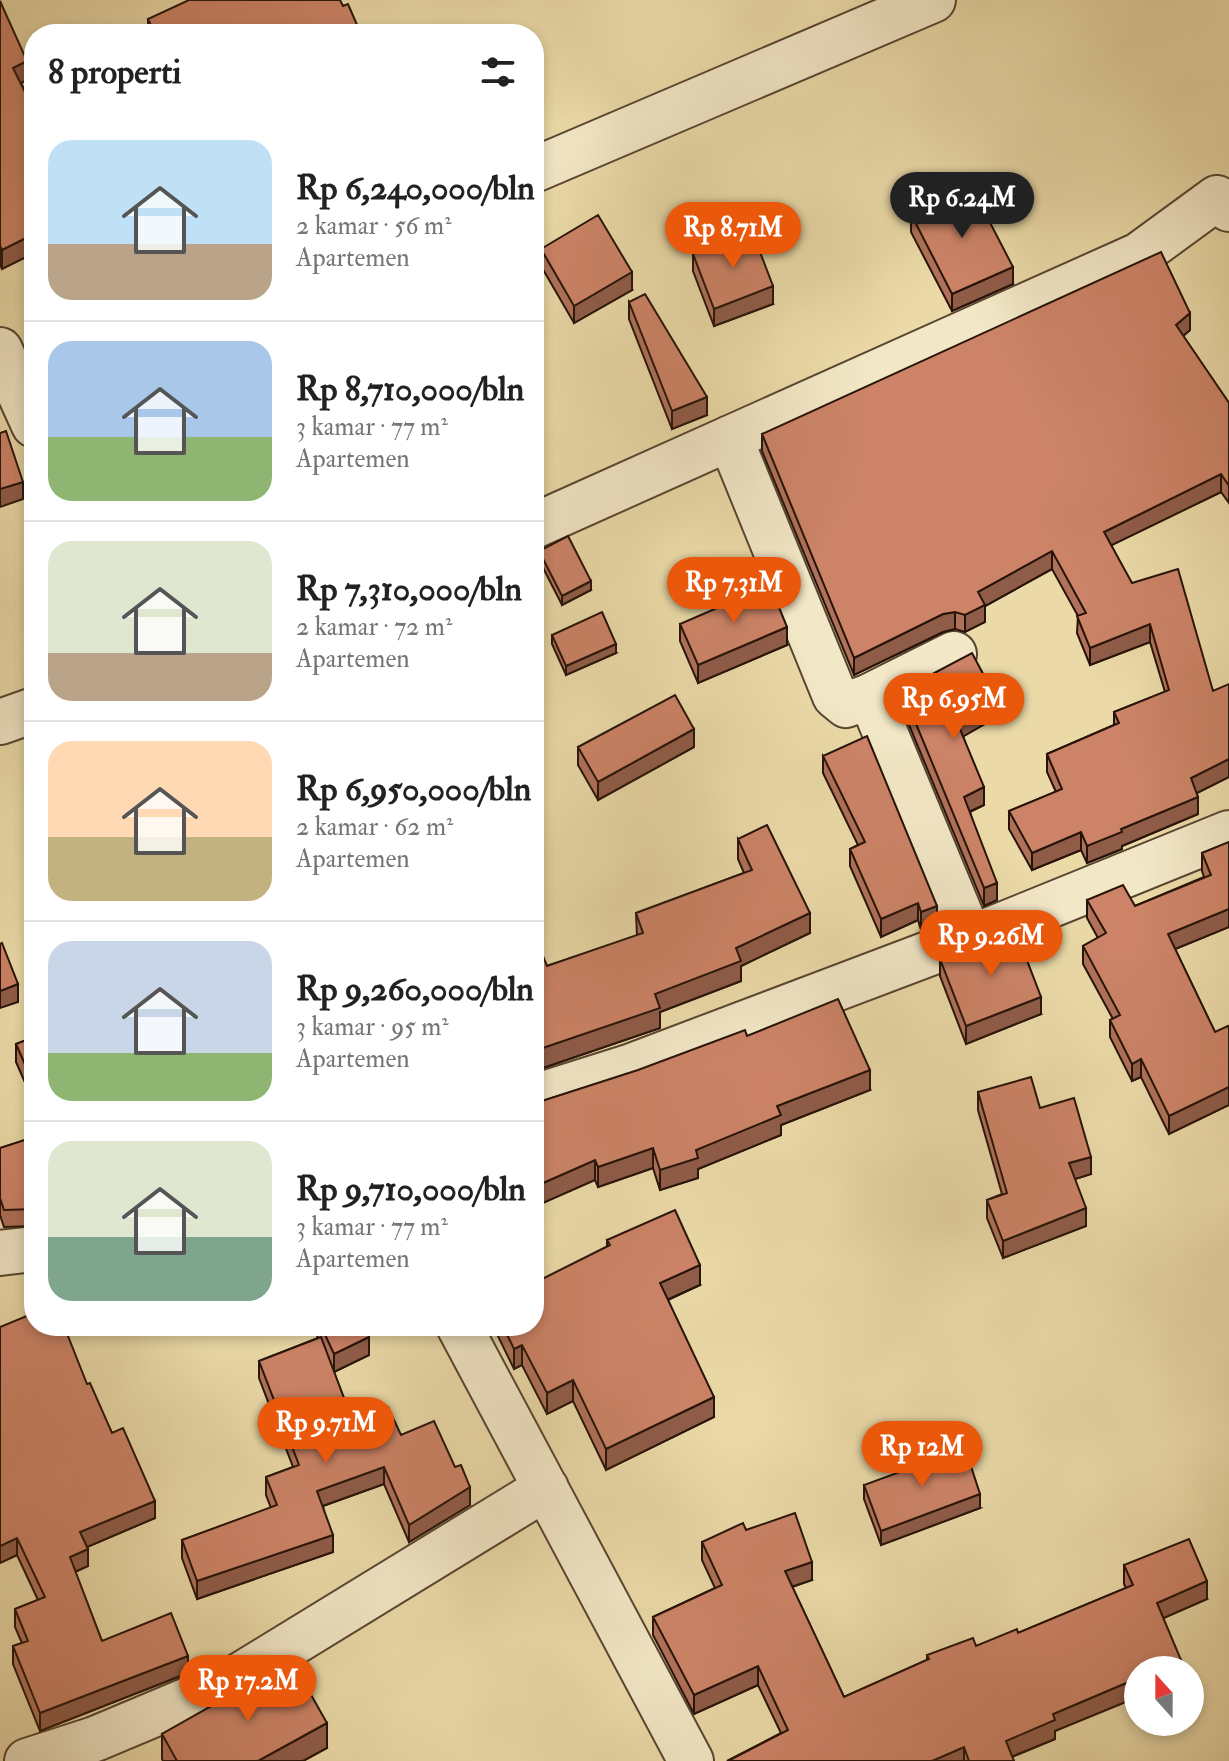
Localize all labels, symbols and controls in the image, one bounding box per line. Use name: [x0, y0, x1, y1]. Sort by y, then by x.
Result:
icon: filters: [476, 50, 520, 94]
text: 8 properti: [48, 51, 181, 94]
text: Rp 6,240,000/bln: [296, 167, 535, 210]
icon: home: [112, 172, 208, 268]
pin: Rp 6.24M: [879, 172, 1045, 240]
text: Rp 6.24M: [908, 182, 1016, 214]
pin: Rp 8.71M: [650, 202, 816, 270]
text: 2 kamar · 56 m²: [296, 210, 452, 242]
text: Rp 8.71M: [683, 212, 783, 244]
text: Apartemen: [296, 242, 410, 274]
text: Rp 8,710,000/bln: [296, 368, 524, 411]
icon: home: [112, 373, 208, 469]
text: 3 kamar · 77 m²: [296, 411, 448, 443]
text: Apartemen: [296, 443, 410, 475]
pin: Rp 7.31M: [651, 557, 817, 625]
text: Rp 7.31M: [685, 567, 783, 599]
text: Rp 7,310,000/bln: [296, 568, 522, 611]
icon: home: [112, 573, 208, 669]
text: 2 kamar · 72 m²: [296, 611, 452, 643]
text: Apartemen: [296, 643, 410, 675]
pin: Rp 6.95M: [871, 673, 1037, 741]
text: Rp 6.95M: [901, 683, 1007, 715]
text: Rp 6,950,000/bln: [296, 768, 531, 811]
icon: home: [112, 773, 208, 869]
text: 2 kamar · 62 m²: [296, 811, 453, 843]
text: Apartemen: [296, 843, 410, 875]
pin: Rp 9.26M: [908, 910, 1074, 978]
text: Rp 9.26M: [937, 920, 1045, 952]
text: Rp 9,260,000/bln: [296, 968, 534, 1011]
icon: home: [112, 973, 208, 1069]
text: 3 kamar · 95 m²: [296, 1011, 449, 1043]
text: Apartemen: [296, 1043, 410, 1075]
text: Rp 9,710,000/bln: [296, 1168, 526, 1211]
icon: home: [112, 1173, 208, 1269]
text: 3 kamar · 77 m²: [296, 1211, 448, 1243]
text: Apartemen: [296, 1243, 410, 1275]
pin: Rp 9.71M: [243, 1397, 409, 1465]
text: Rp 9.71M: [276, 1407, 376, 1439]
pin: Rp 12M: [857, 1421, 987, 1489]
text: Rp 12M: [880, 1431, 964, 1463]
pin: Rp 17.2M: [165, 1655, 331, 1723]
north arrow: [1124, 1656, 1204, 1736]
map controls: [1124, 1656, 1204, 1736]
text: Rp 17.2M: [197, 1665, 299, 1697]

